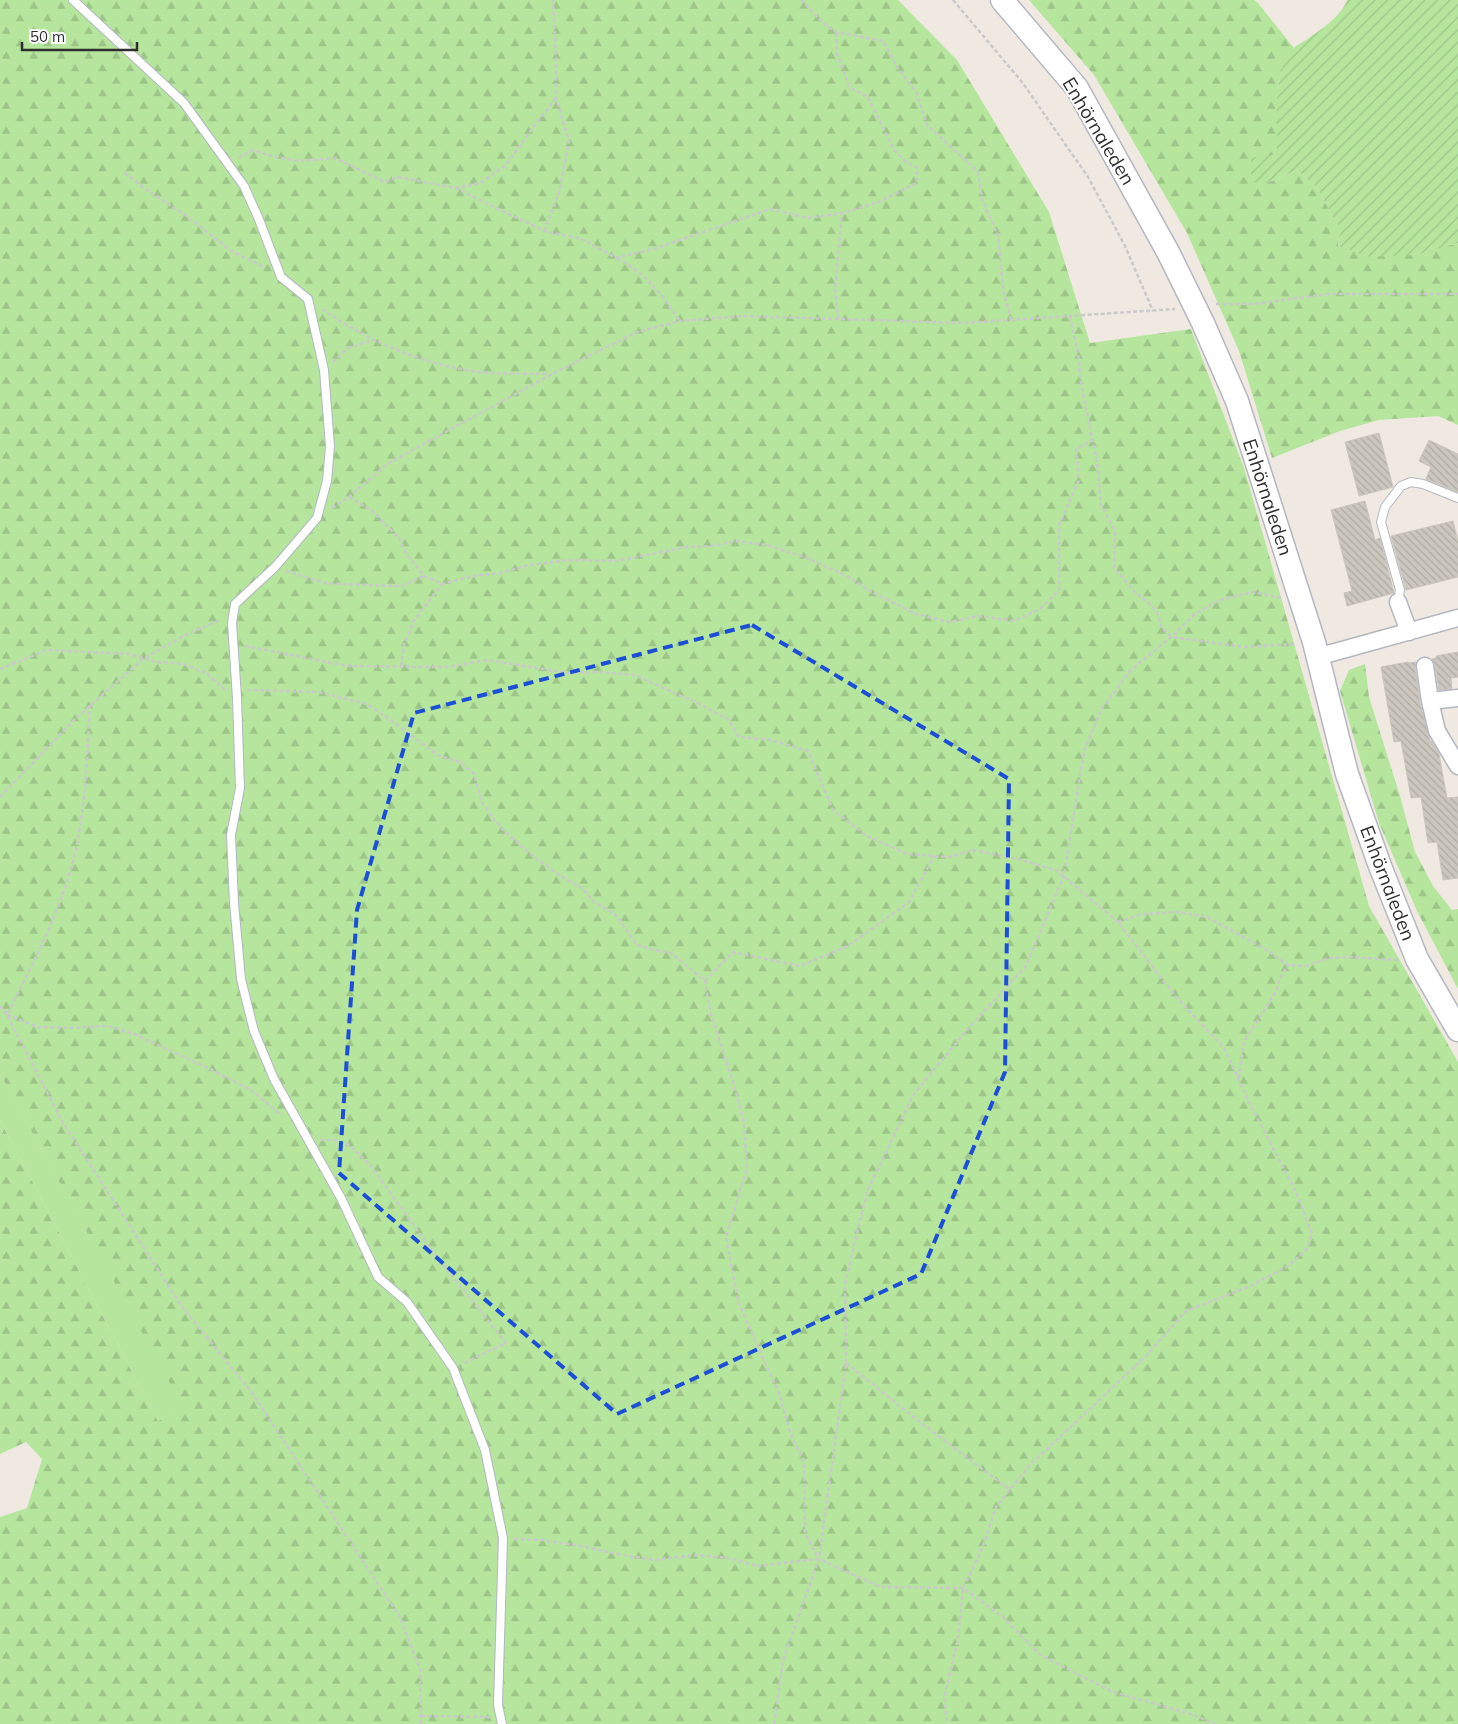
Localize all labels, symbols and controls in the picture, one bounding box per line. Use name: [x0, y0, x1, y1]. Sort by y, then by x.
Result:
scale bar: [22, 20, 138, 52]
text: 50 m: [30, 27, 65, 46]
street label: Enhörnaleden: [1057, 73, 1141, 189]
street label: Enhörnaleden: [1238, 436, 1298, 558]
street label: Enhörnaleden: [1355, 822, 1421, 944]

